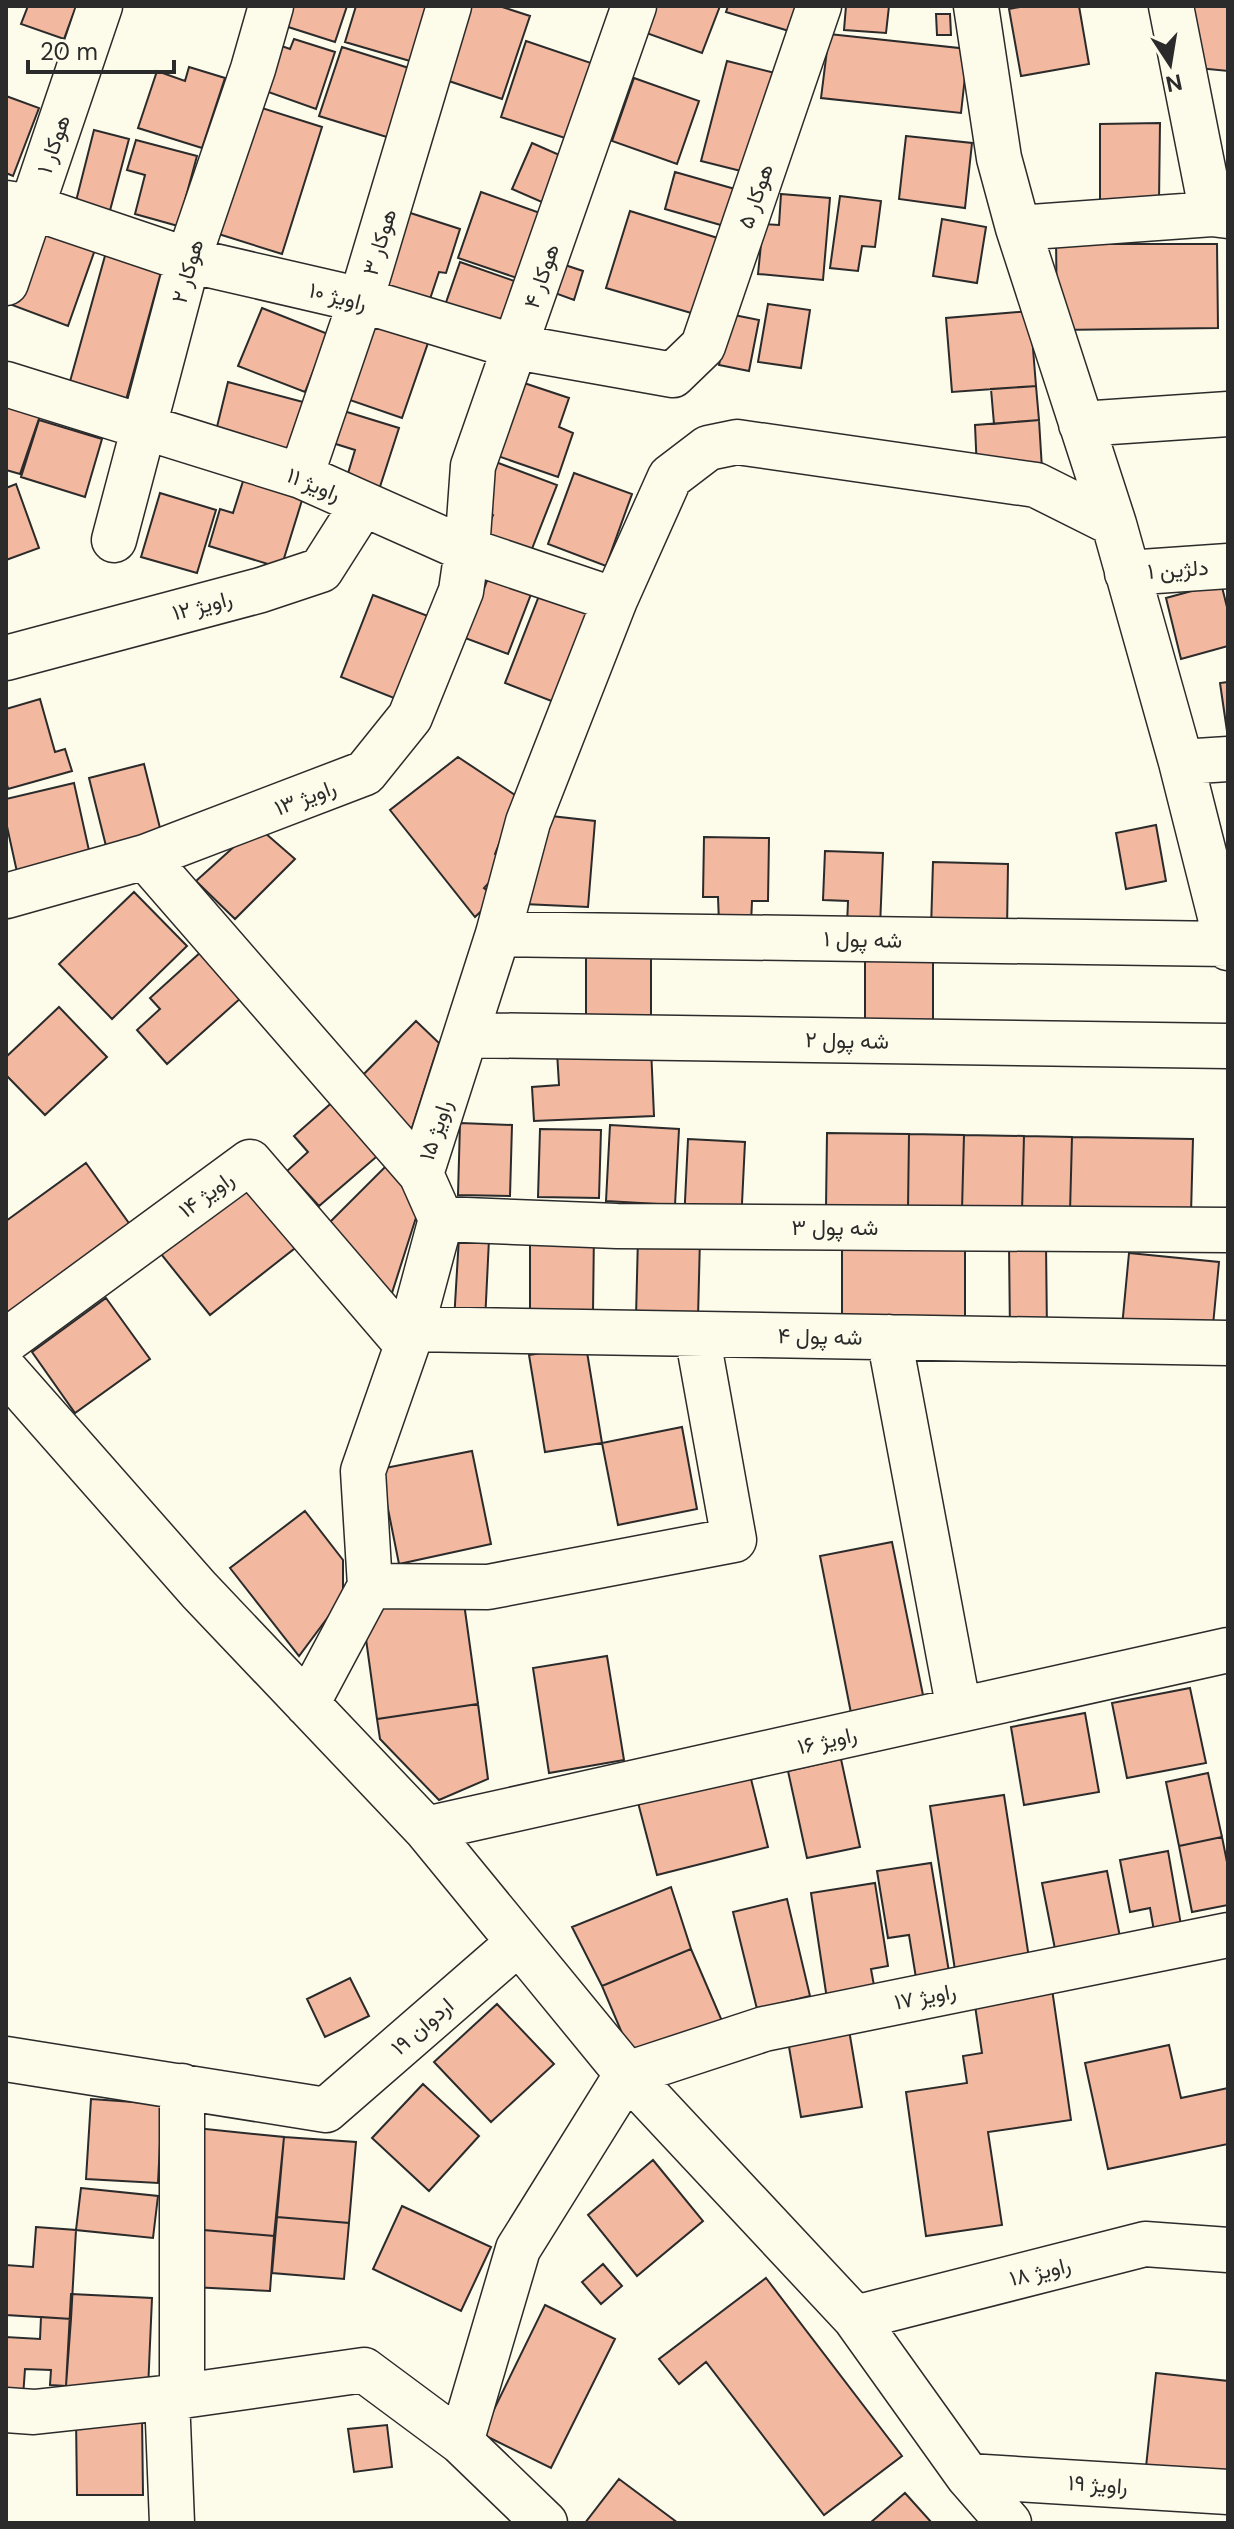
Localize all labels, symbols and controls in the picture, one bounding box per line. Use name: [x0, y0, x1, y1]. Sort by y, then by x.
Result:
scale bar: [28, 24, 174, 74]
north arrow: [1130, 24, 1210, 104]
text: 20 m: [40, 36, 98, 67]
text: N: [1163, 67, 1185, 99]
street label: هوکار ۱: [30, 111, 77, 177]
street label: هوکار ۵: [731, 160, 780, 233]
street label: هوکار ۳: [356, 205, 403, 279]
street label: هوکار ۲: [165, 236, 210, 307]
street label: هوکار ۴: [517, 240, 566, 312]
street label: راویژ ۱۰: [306, 275, 370, 318]
street label: راویژ ۱۱: [283, 461, 345, 508]
street label: دلژین ۱: [1147, 553, 1209, 586]
street label: راویژ ۱۲: [169, 584, 235, 627]
street label: راویژ ۱۳: [270, 773, 340, 822]
street label: شه پول ۱: [823, 924, 903, 955]
street label: شه پول ۲: [805, 1025, 889, 1056]
street label: راویژ ۱۵: [412, 1096, 459, 1164]
street label: راویژ ۱۴: [173, 1165, 240, 1224]
street label: شه پول ۳: [792, 1213, 878, 1242]
street label: شه پول ۴: [777, 1321, 863, 1352]
street label: راویژ ۱۶: [795, 1720, 860, 1761]
street label: راویژ ۱۷: [892, 1976, 958, 2017]
street label: اردوان ۱۹: [385, 1991, 460, 2062]
street label: راویژ ۱۸: [1006, 2250, 1074, 2293]
street label: راویژ ۱۹: [1067, 2468, 1129, 2501]

